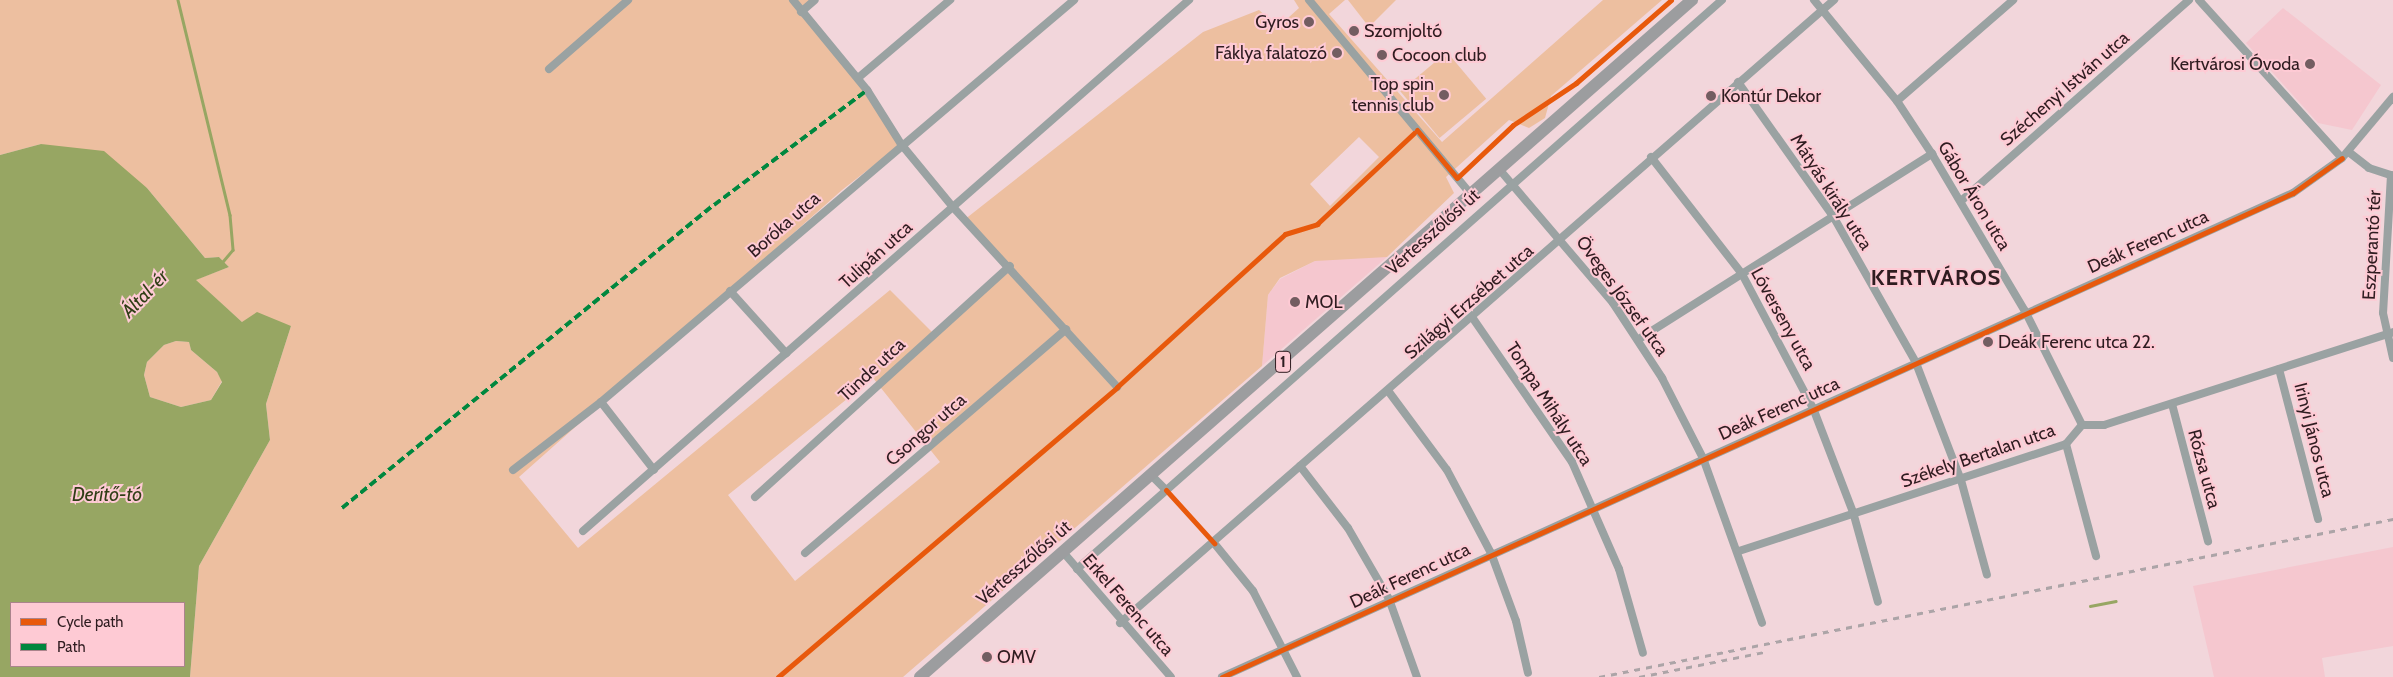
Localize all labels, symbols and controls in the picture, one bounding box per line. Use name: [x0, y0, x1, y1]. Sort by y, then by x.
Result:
place label: Gyros: [1255, 11, 1299, 33]
marker: Gyros: [1303, 16, 1315, 28]
place label: Szomjoltó: [1364, 20, 1442, 42]
marker: Szomjoltó: [1348, 25, 1360, 37]
street label: Széchenyi István utca: [1996, 27, 2134, 151]
place label: Fáklya falatozó: [1215, 42, 1327, 64]
place label: Cocoon club: [1392, 44, 1487, 66]
marker: Fáklya falatozó: [1331, 47, 1343, 59]
marker: Cocoon club: [1376, 49, 1388, 61]
place label: Kertvárosi Óvoda: [2170, 53, 2300, 75]
marker: Kertvárosi Óvoda: [2304, 58, 2316, 70]
place label: Top spin tennis club: [1352, 74, 1434, 116]
place label: Kontúr Dekor: [1721, 85, 1821, 107]
marker: Top spin tennis club: [1438, 89, 1450, 101]
marker: Kontúr Dekor: [1705, 90, 1717, 102]
street label: Mátyás király utca: [1786, 130, 1876, 254]
street label: Gábor Áron utca: [1933, 138, 2015, 254]
street label: Vértesszőlősi út: [1382, 184, 1484, 280]
street label: Boróka utca: [743, 188, 825, 262]
street label: Eszperantó tér: [2358, 190, 2386, 300]
street label: Deák Ferenc utca: [2084, 206, 2212, 278]
street label: Tulipán utca: [835, 217, 917, 293]
street label: Öveges József utca: [1571, 232, 1673, 360]
street label: Szilágyi Erzsébet utca: [1400, 240, 1538, 364]
street label: Lóverseny utca: [1746, 264, 1820, 374]
water label: Által-ér: [117, 265, 173, 323]
district label: KERTVÁROS: [1870, 265, 2002, 291]
place label: MOL: [1305, 291, 1342, 313]
marker: MOL: [1289, 296, 1301, 308]
place label: Deák Ferenc utca 22.: [1998, 331, 2155, 353]
street label: Tünde utca: [834, 334, 910, 406]
marker: Deák Ferenc utca 22.: [1982, 336, 1994, 348]
street label: Tompa Mihály utca: [1501, 338, 1597, 470]
road number: 1: [1274, 348, 1292, 376]
street label: Deák Ferenc utca: [1715, 373, 1843, 445]
street label: Irinyi János utca: [2289, 380, 2339, 500]
street label: Csongor utca: [881, 389, 971, 471]
street label: Székely Bertalan utca: [1898, 419, 2058, 493]
street label: Rózsa utca: [2183, 427, 2225, 511]
water label: Derítő-tó: [72, 484, 142, 506]
street label: Vértesszőlősi út: [972, 516, 1076, 610]
street label: Deák Ferenc utca: [1347, 539, 1473, 613]
street label: Erkel Ferenc utca: [1078, 550, 1178, 660]
legend: [10, 602, 185, 667]
text: Cycle path: [57, 613, 123, 631]
text: Path: [57, 638, 86, 656]
place label: OMV: [997, 646, 1036, 668]
marker: OMV: [981, 651, 993, 663]

